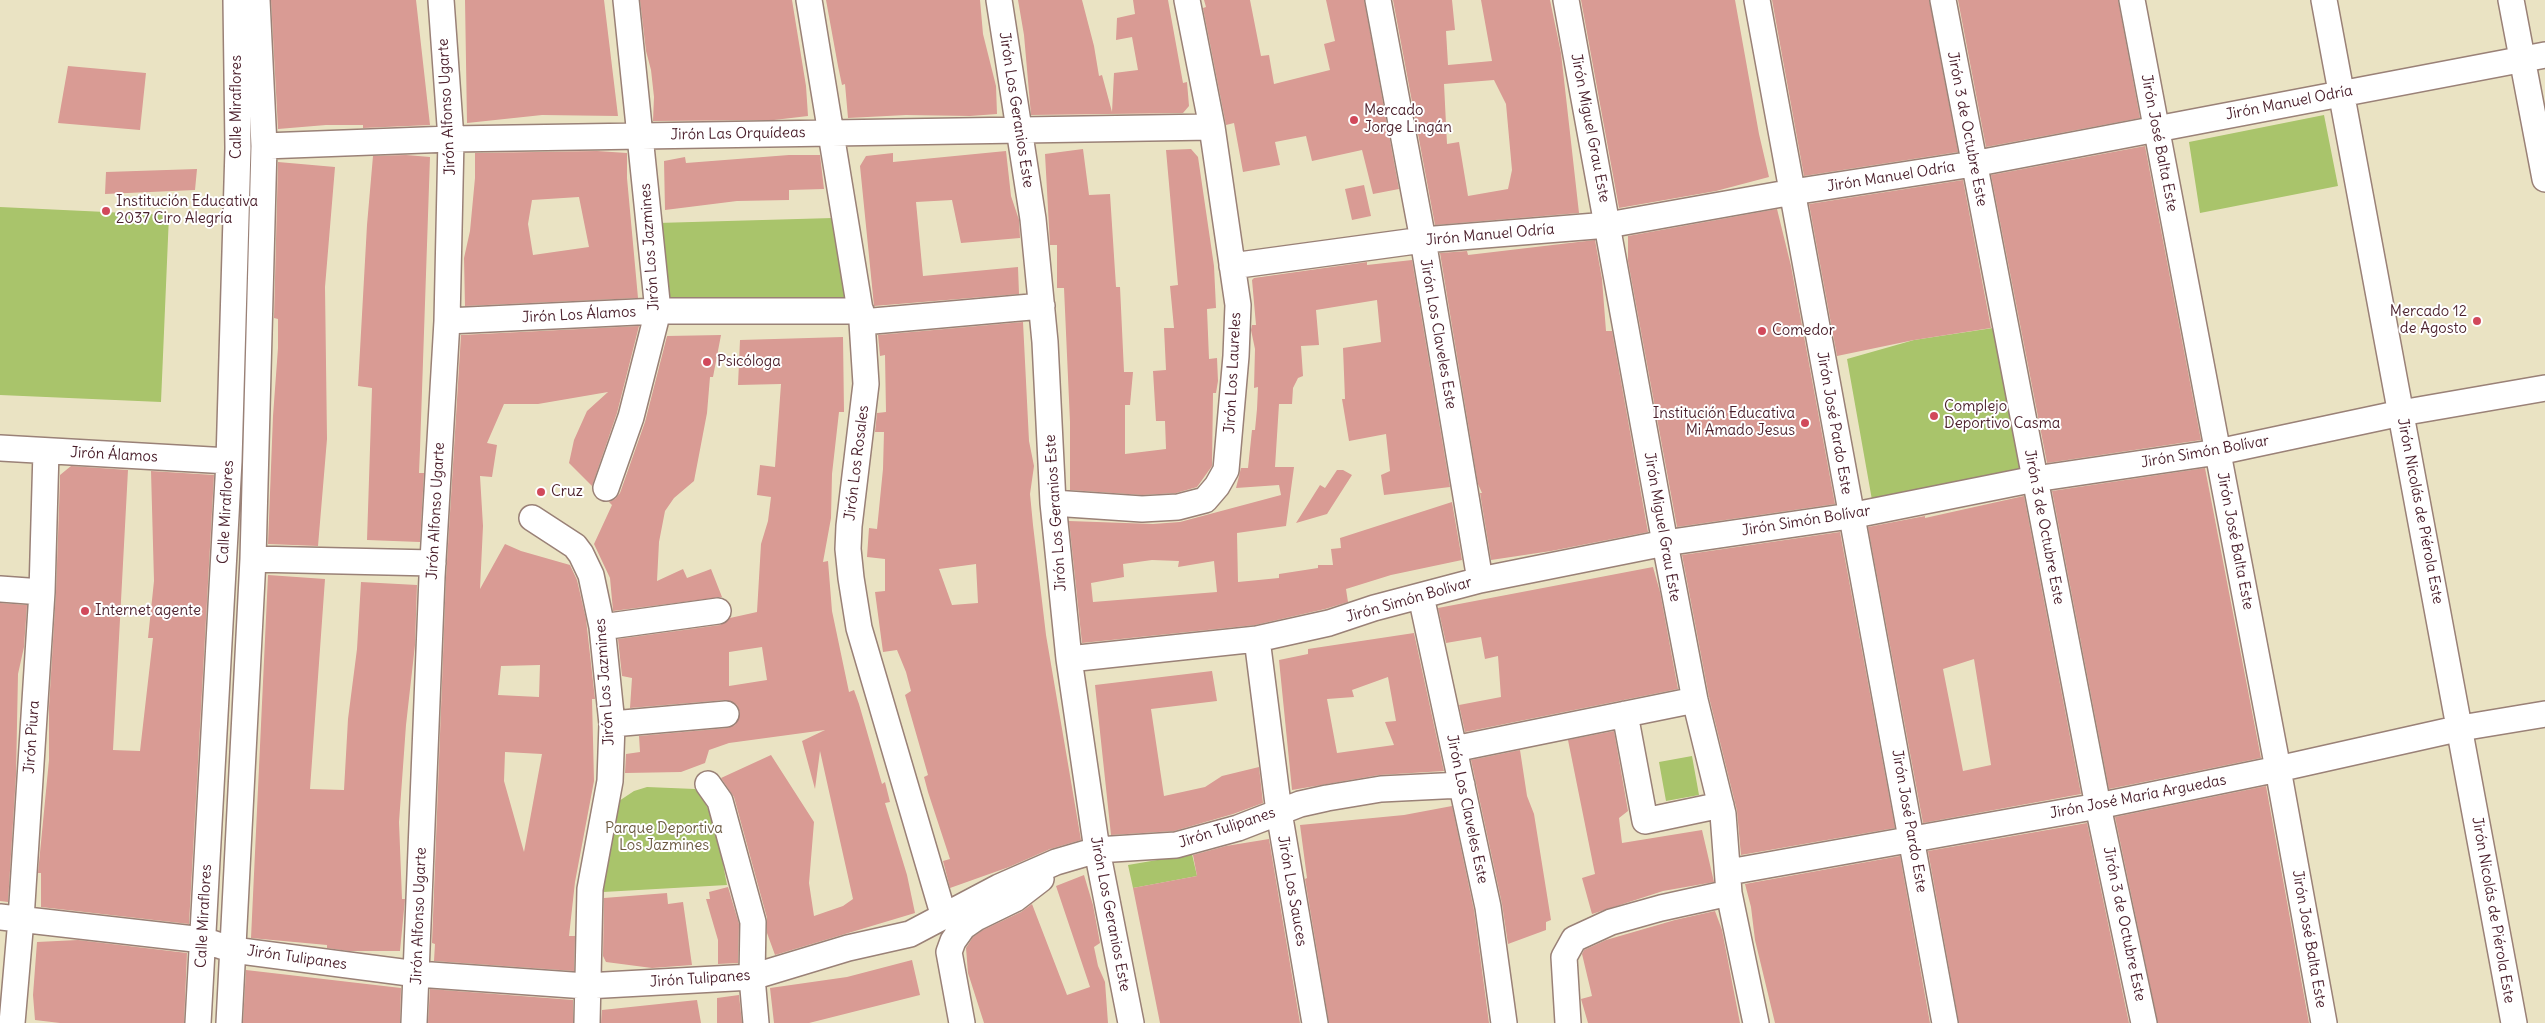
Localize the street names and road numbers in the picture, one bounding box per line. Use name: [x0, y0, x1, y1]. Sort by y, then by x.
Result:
street label: Jirón Los Geranios Este: [995, 31, 1037, 189]
street label: Jirón Alfonso Ugarte: [434, 38, 460, 176]
street label: Jirón 3 de Octubre Este: [1943, 50, 1991, 208]
street label: Jirón Miguel Grau Este: [1567, 52, 1613, 204]
street label: Calle Miraflores: [228, 55, 246, 159]
street label: Jirón José Balta Este: [2137, 73, 2181, 213]
street label: Jirón Manuel Odría: [2224, 82, 2354, 124]
street label: Jirón Las Orquídeas: [670, 124, 806, 144]
street label: Jirón Manuel Odría: [1826, 158, 1956, 196]
street label: Jirón Los Jazmines: [637, 183, 663, 311]
street label: Jirón Manuel Odría: [1425, 220, 1555, 250]
street label: Jirón Los Claveles Este: [1416, 257, 1460, 411]
street label: Jirón Los Álamos: [521, 303, 637, 327]
street label: Jirón Los Laureles: [1221, 312, 1245, 434]
street label: Jirón José Pardo Este: [1813, 350, 1855, 496]
street label: Jirón Los Rosales: [841, 404, 873, 522]
street label: Jirón Nicolás de Piérola Este: [2393, 416, 2447, 606]
street label: Jirón Simón Bolívar: [2139, 432, 2271, 472]
street label: Jirón Los Geranios Este: [1042, 434, 1070, 592]
street label: Jirón Alfonso Ugarte: [423, 442, 449, 580]
street label: Jirón Álamos: [70, 444, 158, 466]
street label: Jirón 3 de Octubre Este: [2020, 448, 2068, 606]
street label: Jirón Miguel Grau Este: [1640, 451, 1684, 603]
street label: Calle Miraflores: [214, 460, 238, 564]
street label: Jirón José Balta Este: [2213, 471, 2257, 611]
street label: Jirón Simón Bolívar: [1740, 502, 1872, 540]
street label: Jirón Simón Bolívar: [1344, 573, 1474, 627]
street label: Jirón Los Jazmines: [592, 618, 618, 746]
street label: Jirón Piura: [20, 700, 44, 774]
street label: Jirón Los Claveles Este: [1442, 733, 1492, 885]
street label: Jirón José Pardo Este: [1888, 748, 1930, 894]
street label: Jirón José María Arguedas: [2048, 771, 2228, 823]
street label: Jirón Tulipanes: [1176, 804, 1278, 852]
street label: Jirón Nicolás de Piérola Este: [2468, 815, 2518, 1005]
street label: Jirón Los Sauces: [1273, 834, 1311, 948]
street label: Jirón Los Geranios Este: [1086, 835, 1134, 993]
street label: Jirón 3 de Octubre Este: [2099, 845, 2149, 1003]
street label: Jirón Alfonso Ugarte: [408, 847, 430, 985]
street label: Calle Miraflores: [192, 864, 216, 968]
street label: Jirón José Balta Este: [2288, 869, 2330, 1009]
street label: Jirón Tulipanes: [246, 942, 348, 974]
street label: Jirón Tulipanes: [649, 967, 751, 991]

